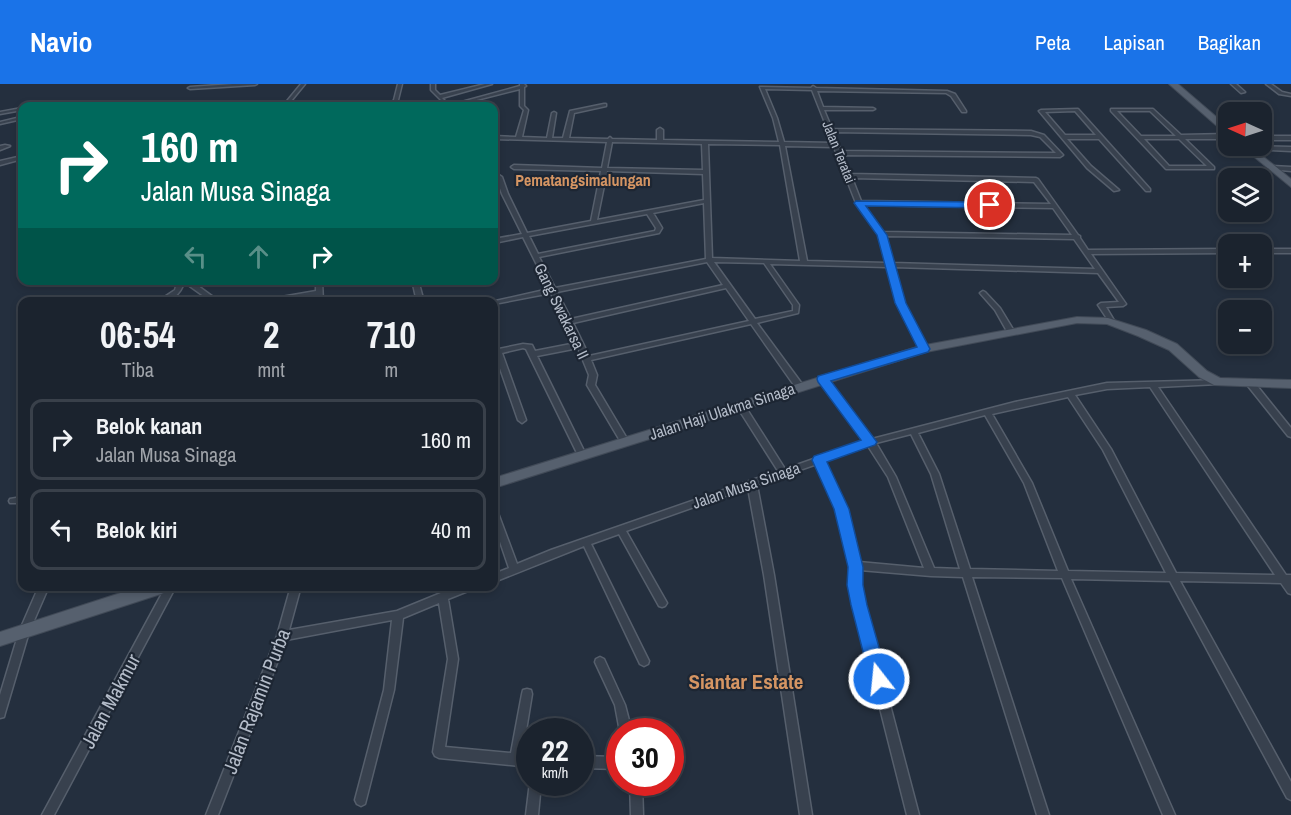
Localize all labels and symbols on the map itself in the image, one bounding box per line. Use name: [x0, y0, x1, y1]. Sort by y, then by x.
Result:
north arrow: [1218, 102, 1272, 156]
street label: Jalan Teratai: [818, 118, 860, 186]
district label: Pematangsimalungan: [515, 169, 651, 191]
pin: [964, 179, 1015, 230]
street label: Gang Swakarsa II: [529, 259, 595, 363]
street label: Jalan Haji Ulakma Sinaga: [646, 377, 798, 445]
street label: Jalan Musa Sinaga: [689, 456, 803, 514]
street label: Jalan Rajamin Purba: [216, 625, 296, 777]
position arrow: [847, 647, 911, 711]
street label: Jalan Makmur: [74, 649, 146, 753]
district label: Siantar Estate: [689, 667, 803, 696]
speed limit sign: 30: [606, 718, 684, 796]

